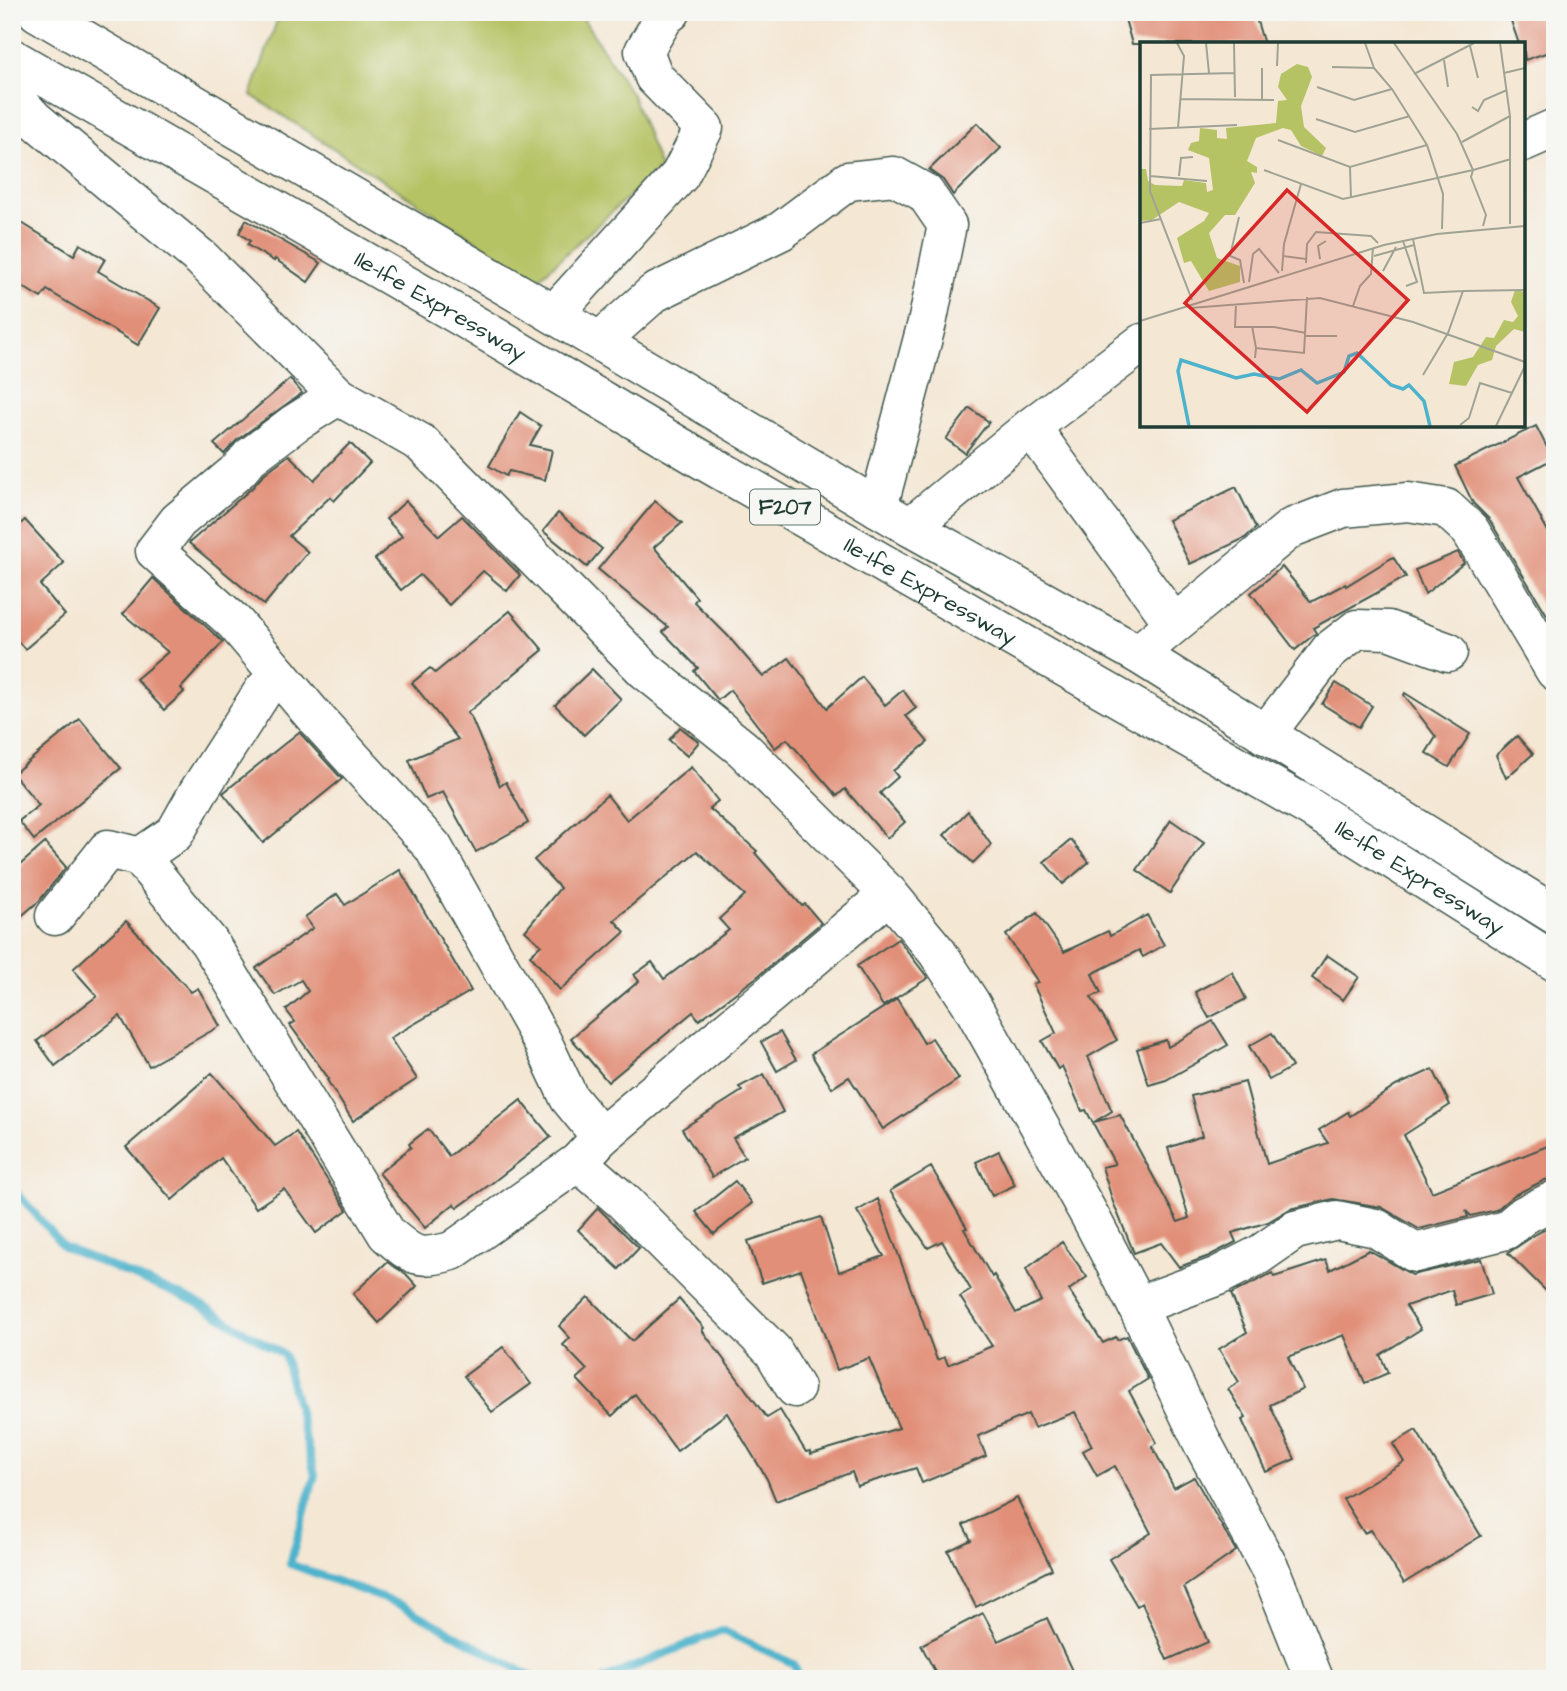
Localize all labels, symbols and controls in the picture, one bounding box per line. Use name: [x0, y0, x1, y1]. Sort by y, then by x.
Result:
inset map: [1140, 42, 1525, 427]
street label: Ile-Ife Expressway: [348, 244, 532, 370]
road number: F207: [750, 490, 820, 524]
street label: Ile-Ife Expressway: [838, 529, 1023, 655]
street label: Ile-Ife Expressway: [1329, 813, 1510, 944]

